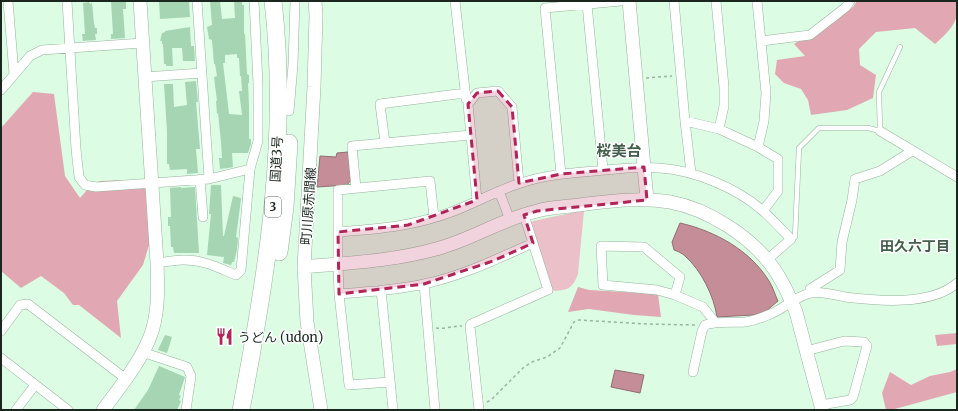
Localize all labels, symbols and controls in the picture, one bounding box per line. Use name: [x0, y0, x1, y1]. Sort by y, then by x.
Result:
street label: 国道3号: [267, 135, 286, 183]
district label: 桜美台: [596, 141, 642, 160]
street label: 町川原赤間線: [297, 167, 320, 246]
road number: 3: [265, 197, 281, 217]
district label: 田久六丁目: [880, 237, 950, 255]
restaurant icon: うどん (udon): [215, 327, 235, 347]
place label: うどん (udon): [238, 329, 323, 346]

